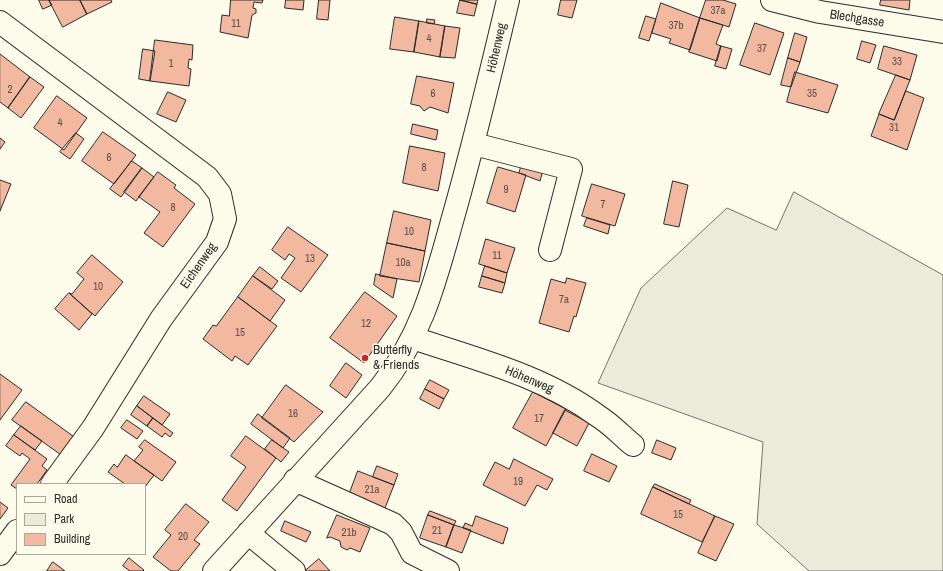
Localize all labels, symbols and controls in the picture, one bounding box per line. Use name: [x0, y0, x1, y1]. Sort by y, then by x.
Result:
house number: 37a: [710, 4, 726, 18]
street label: Blechgasse: [829, 7, 885, 31]
house number: 11: [231, 17, 241, 31]
house number: 37b: [668, 19, 684, 33]
street label: Höhenweg: [484, 21, 510, 75]
house number: 4: [426, 32, 432, 46]
house number: 37: [757, 42, 767, 56]
house number: 33: [892, 55, 902, 69]
house number: 1: [168, 57, 174, 71]
house number: 2: [7, 83, 13, 97]
house number: 6: [430, 87, 436, 101]
house number: 35: [807, 87, 817, 101]
house number: 4: [57, 116, 63, 130]
house number: 31: [889, 121, 899, 135]
house number: 6: [106, 151, 112, 165]
house number: 8: [421, 161, 427, 175]
house number: 9: [503, 183, 509, 197]
house number: 7: [600, 198, 606, 212]
house number: 8: [170, 201, 176, 215]
house number: 10: [404, 225, 414, 239]
street label: Eichenweg: [177, 240, 221, 292]
house number: 11: [492, 249, 502, 263]
house number: 13: [305, 252, 315, 266]
house number: 10a: [395, 256, 411, 270]
house number: 10: [93, 280, 103, 294]
house number: 7a: [559, 293, 569, 307]
house number: 12: [361, 317, 371, 331]
house number: 15: [235, 326, 245, 340]
place label: Butterfly & Friends: [373, 343, 419, 374]
marker: Butterfly & Friends: [360, 353, 370, 363]
street label: Höhenweg: [502, 363, 556, 397]
house number: 16: [288, 407, 298, 421]
house number: 17: [534, 412, 544, 426]
house number: 19: [513, 475, 523, 489]
legend: [16, 483, 146, 555]
house number: 21a: [364, 483, 380, 497]
text: Road: [54, 491, 78, 507]
house number: 15: [673, 508, 683, 522]
text: Park: [54, 511, 74, 527]
house number: 21: [432, 524, 442, 538]
house number: 21b: [341, 526, 357, 540]
house number: 20: [178, 530, 188, 544]
text: Building: [54, 531, 90, 547]

